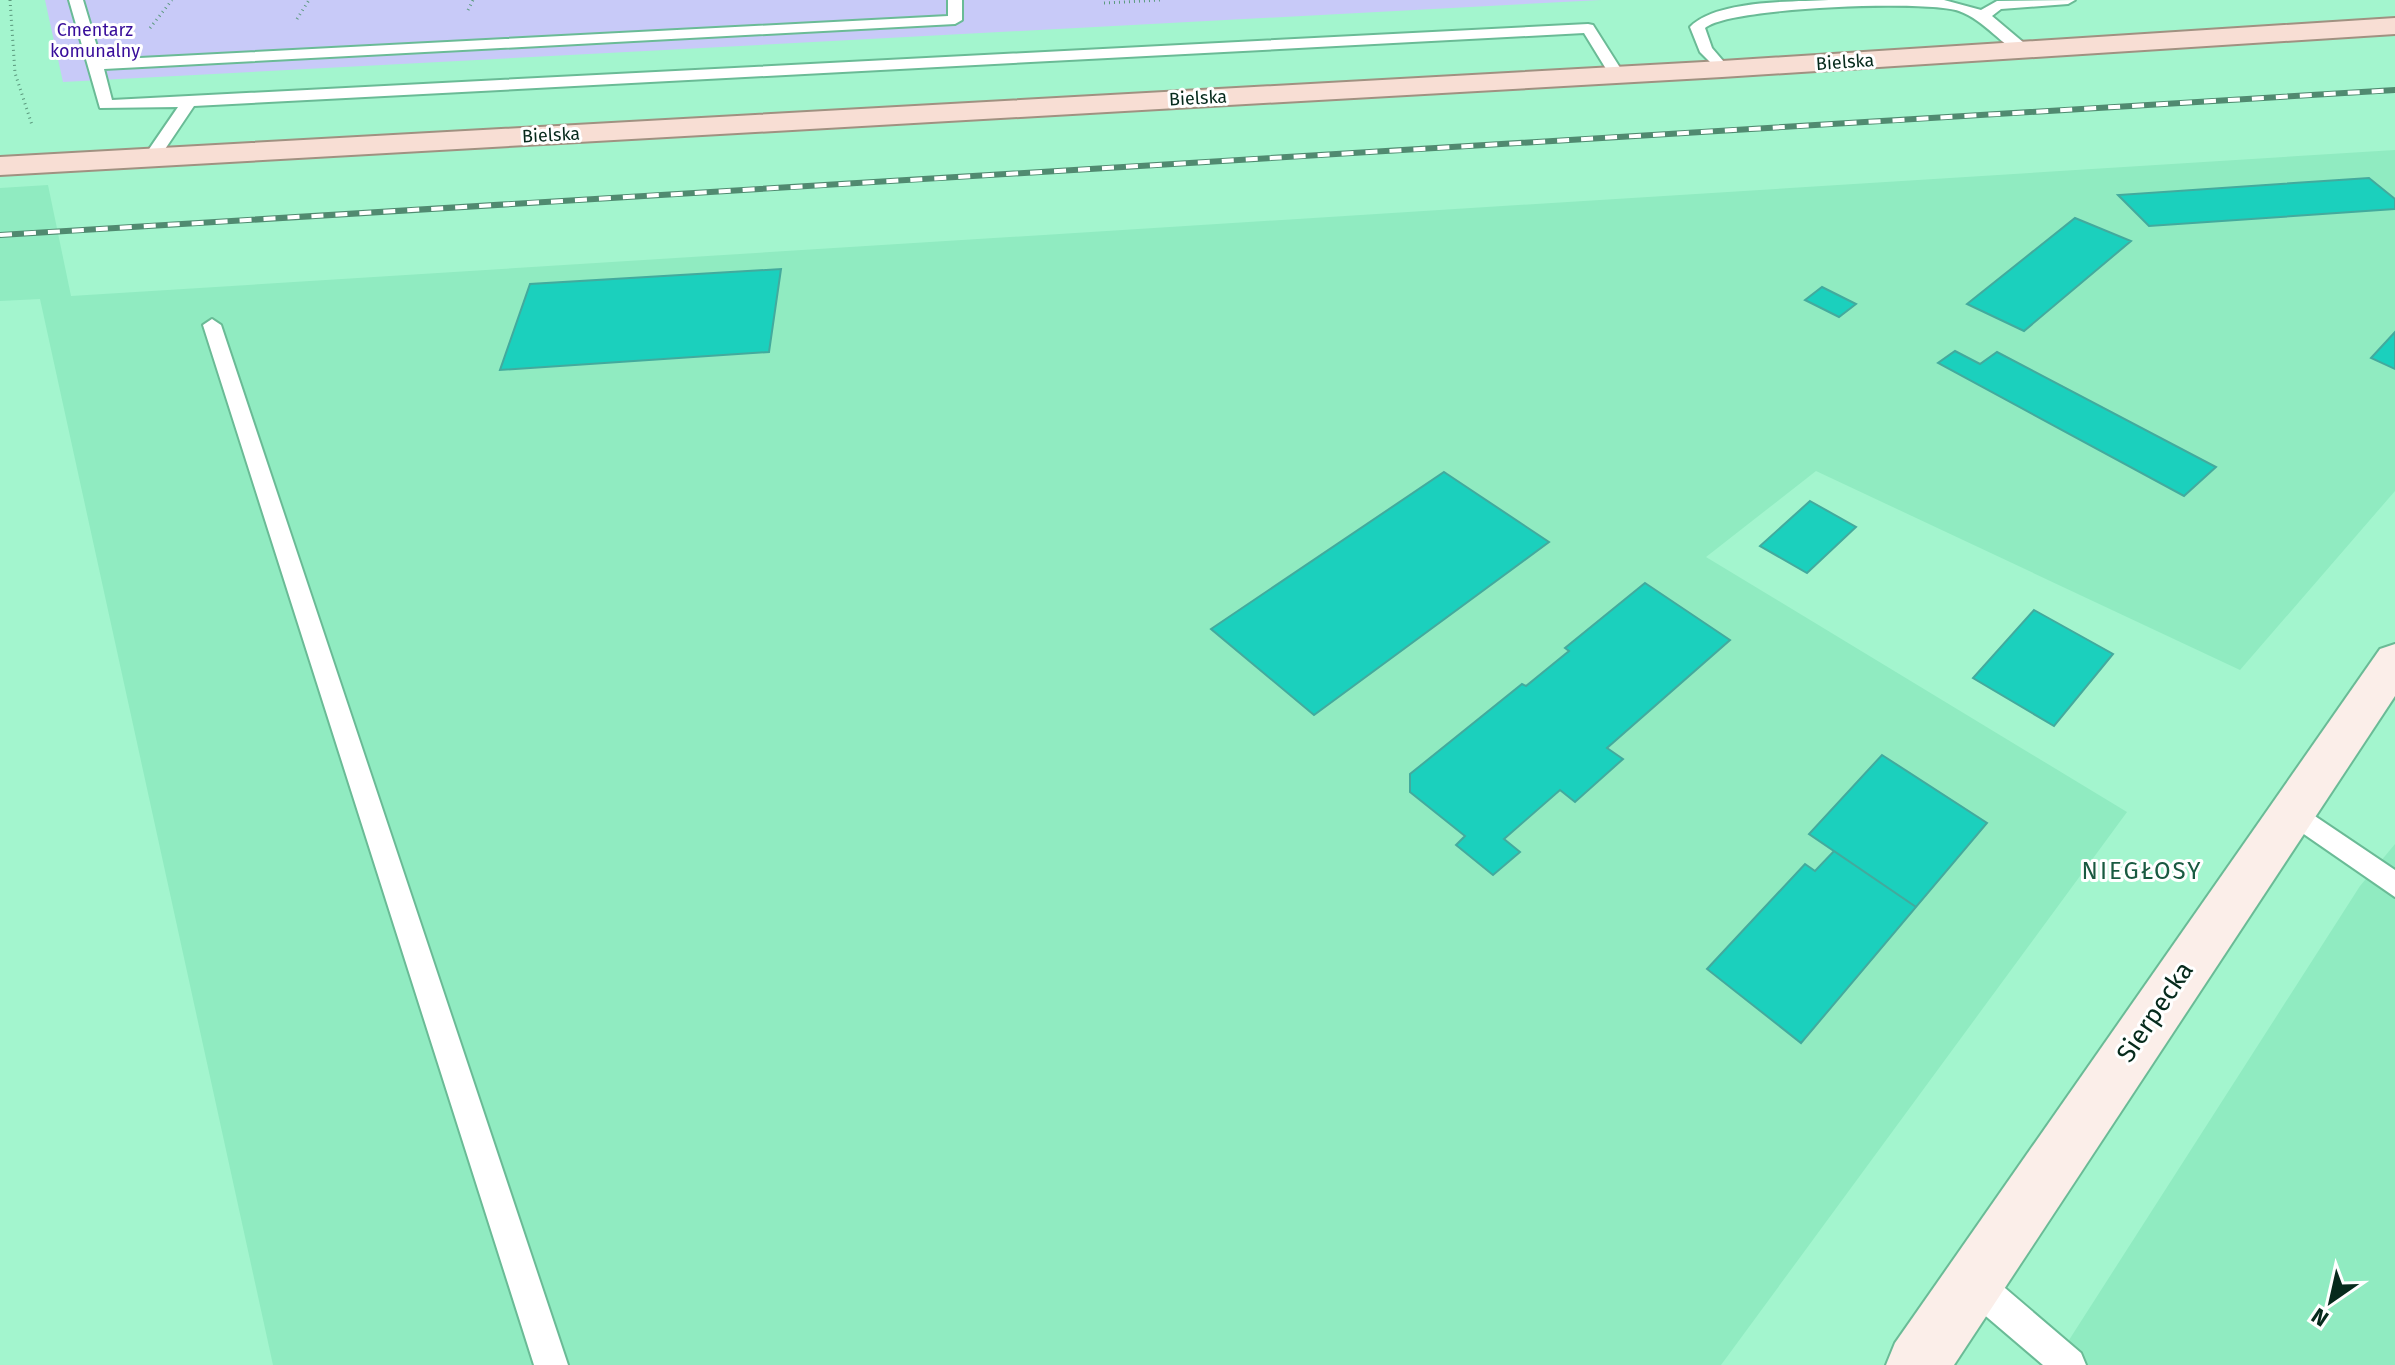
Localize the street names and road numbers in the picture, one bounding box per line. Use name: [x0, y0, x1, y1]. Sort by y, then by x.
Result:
street label: Bielska: [1815, 49, 1875, 75]
street label: Bielska: [1168, 85, 1228, 111]
street label: Bielska: [521, 122, 581, 148]
street label: Sierpecka: [2110, 956, 2200, 1068]

